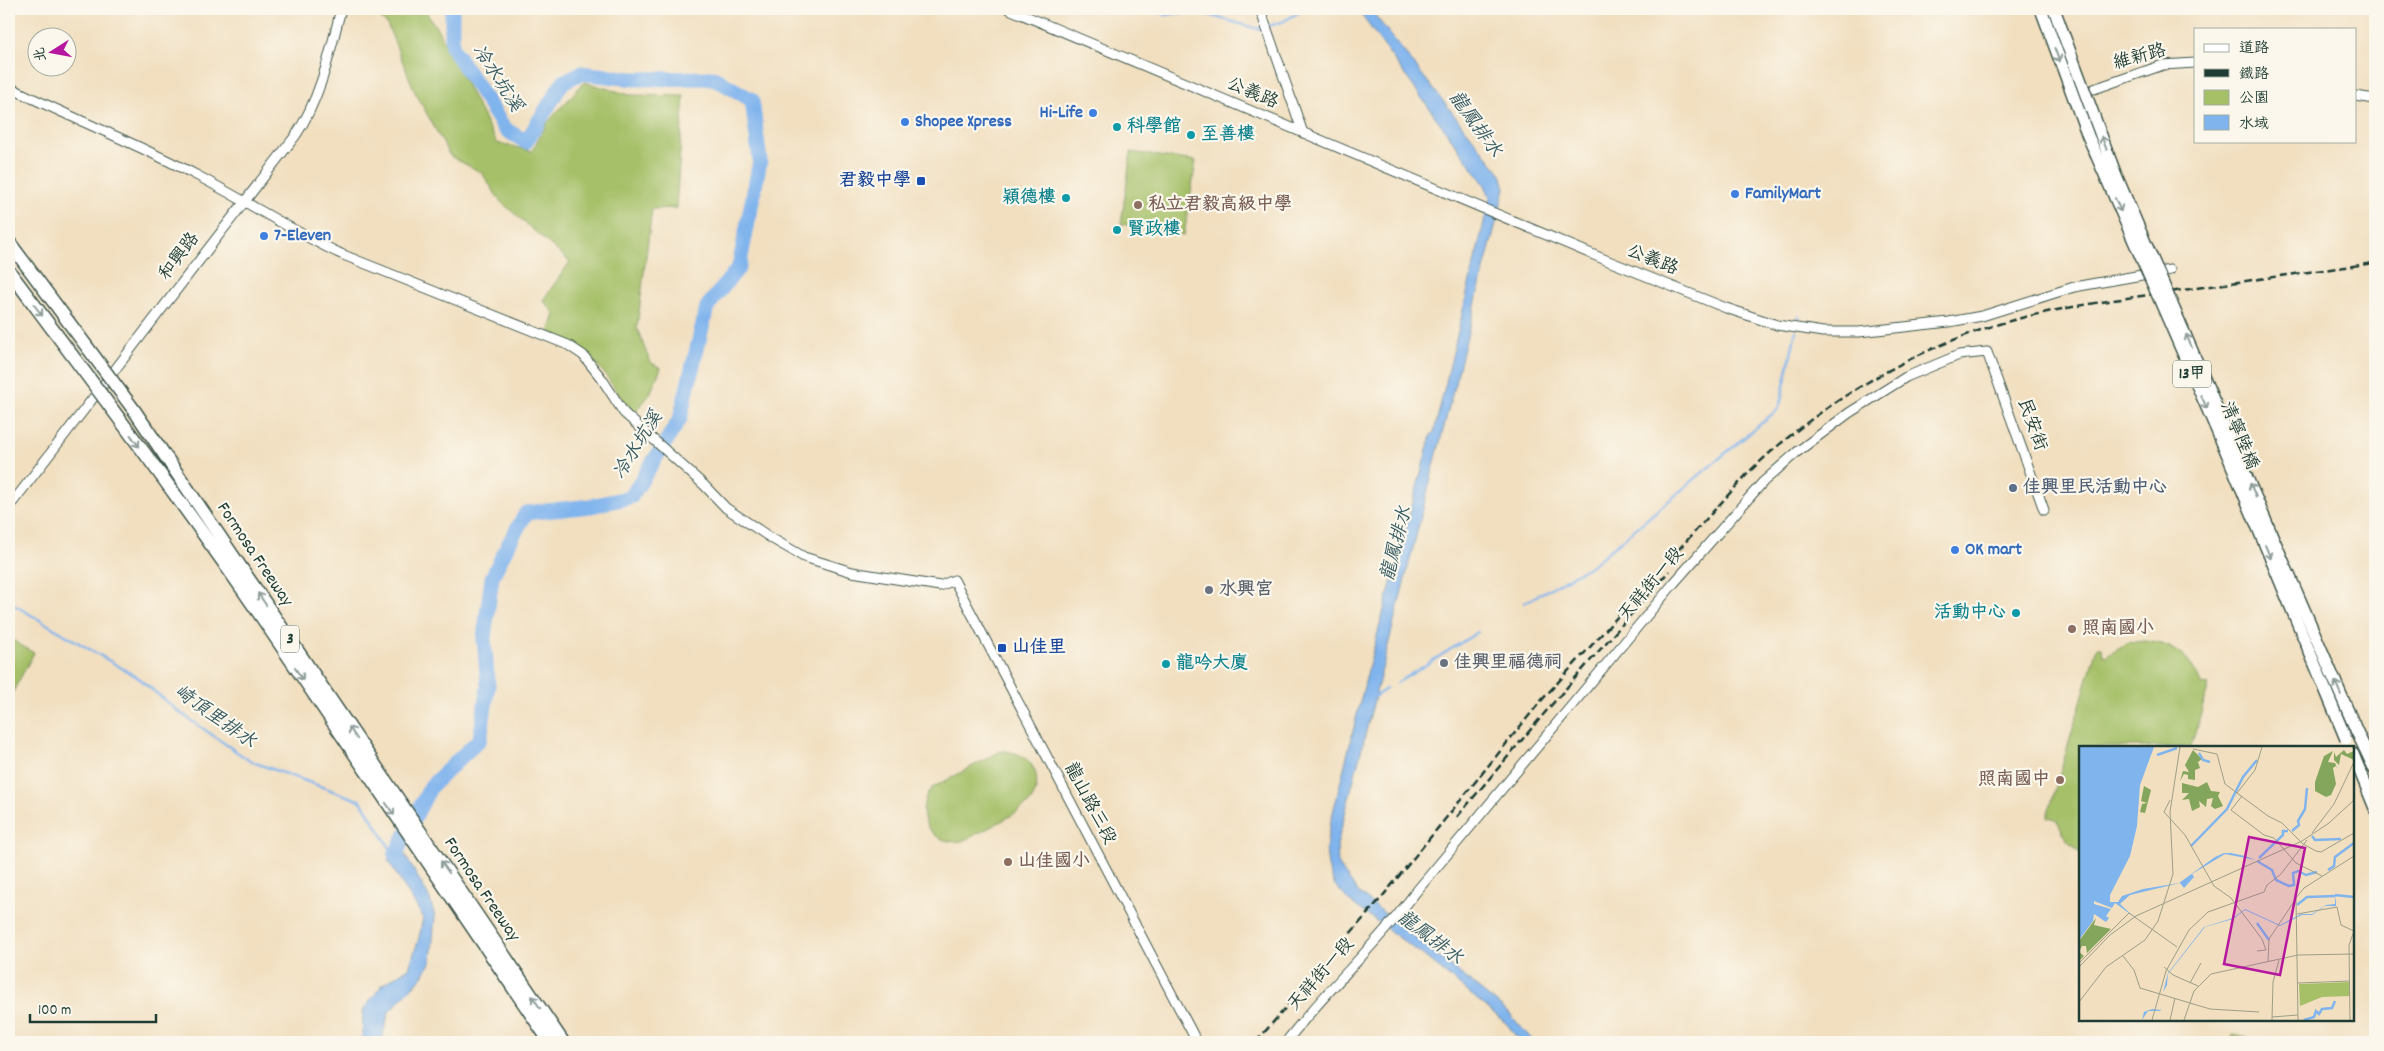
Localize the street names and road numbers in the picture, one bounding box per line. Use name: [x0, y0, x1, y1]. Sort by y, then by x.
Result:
street label: 維新路: [2111, 39, 2169, 77]
street label: 公義路: [1222, 72, 1282, 116]
street label: 和興路: [154, 228, 206, 286]
street label: 公義路: [1622, 239, 1682, 283]
road number: 13甲: [2173, 360, 2211, 388]
street label: 民安街: [2010, 395, 2052, 455]
street label: 清寧陸橋: [2212, 398, 2264, 474]
street label: Formosa Freeway: [210, 498, 299, 613]
street label: 天祥街一段: [1613, 542, 1691, 628]
road number: 3: [281, 626, 299, 652]
street label: 龍山路三段: [1057, 758, 1121, 850]
street label: Formosa Freeway: [437, 833, 526, 948]
street label: 天祥街一段: [1283, 933, 1361, 1017]

